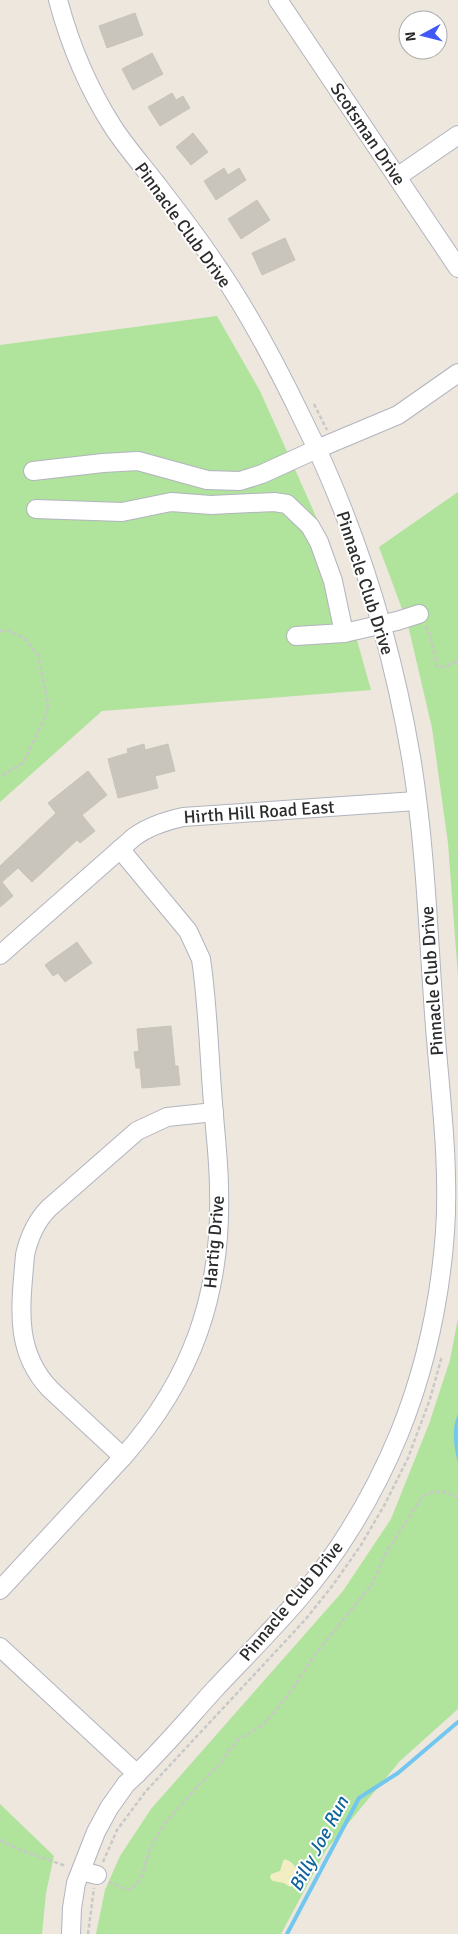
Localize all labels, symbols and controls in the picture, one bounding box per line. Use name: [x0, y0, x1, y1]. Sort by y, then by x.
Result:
north arrow: [398, 10, 448, 60]
text: N: [402, 31, 420, 42]
street label: Scotsman Drive: [326, 78, 410, 190]
street label: Pinnacle Club Drive: [130, 158, 236, 292]
street label: Pinnacle Club Drive: [331, 508, 399, 658]
street label: Hirth Hill Road East: [183, 796, 335, 828]
street label: Pinnacle Club Drive: [416, 905, 448, 1057]
street label: Hartig Drive: [199, 1195, 229, 1289]
street label: Pinnacle Club Drive: [234, 1537, 348, 1665]
water label: Billy Joe Run: [284, 1792, 354, 1896]

